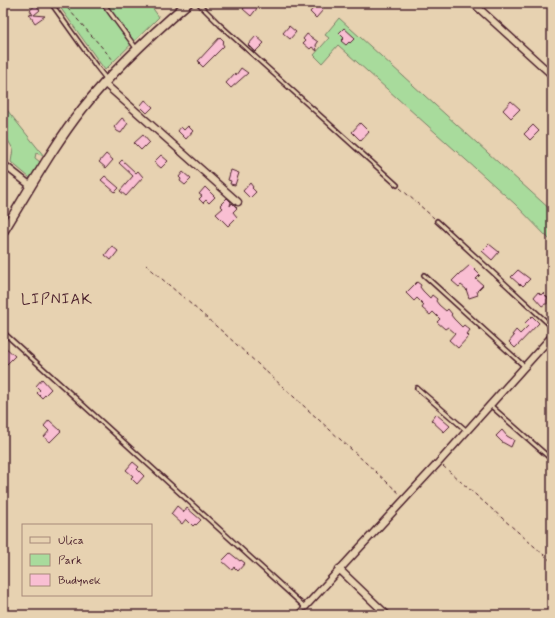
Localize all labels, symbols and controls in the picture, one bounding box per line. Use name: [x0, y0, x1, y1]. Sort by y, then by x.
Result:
district label: LIPNIAK: [21, 290, 93, 310]
legend: [22, 524, 152, 596]
text: Ulica: [58, 533, 84, 549]
text: Park: [58, 553, 82, 569]
text: Budynek: [58, 573, 101, 589]

